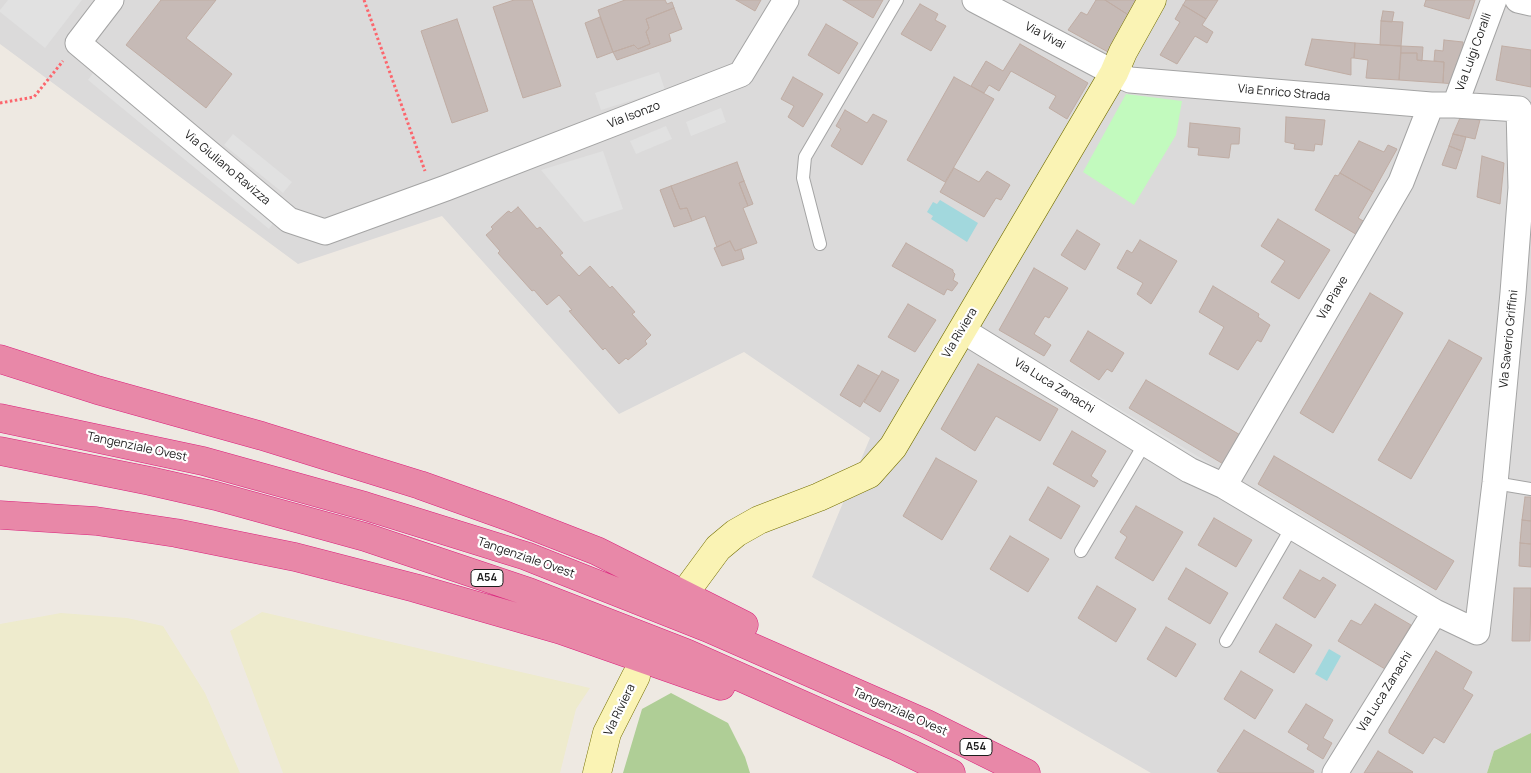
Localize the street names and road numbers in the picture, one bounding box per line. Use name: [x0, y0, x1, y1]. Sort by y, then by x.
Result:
street label: Via Luigi Coralli: [1453, 11, 1495, 93]
street label: Via Vivai: [1022, 19, 1068, 53]
street label: Via Enrico Strada: [1237, 82, 1331, 104]
street label: Via Isonzo: [606, 98, 662, 132]
street label: Via Giuliano Ravizza: [181, 128, 273, 208]
street label: Via Piave: [1315, 274, 1351, 322]
street label: Via Saverio Griffini: [1497, 289, 1521, 389]
street label: Via Riviera: [939, 305, 981, 361]
street label: Via Luca Zanachi: [1011, 355, 1097, 417]
street label: Tangenziale Ovest: [86, 429, 188, 465]
street label: Tangenziale Ovest: [475, 535, 577, 581]
road number: A54: [471, 570, 503, 586]
street label: Via Luca Zanachi: [1354, 649, 1416, 735]
street label: Via Riviera: [601, 682, 639, 738]
street label: Tangenziale Ovest: [851, 685, 949, 739]
road number: A54: [960, 739, 992, 756]

